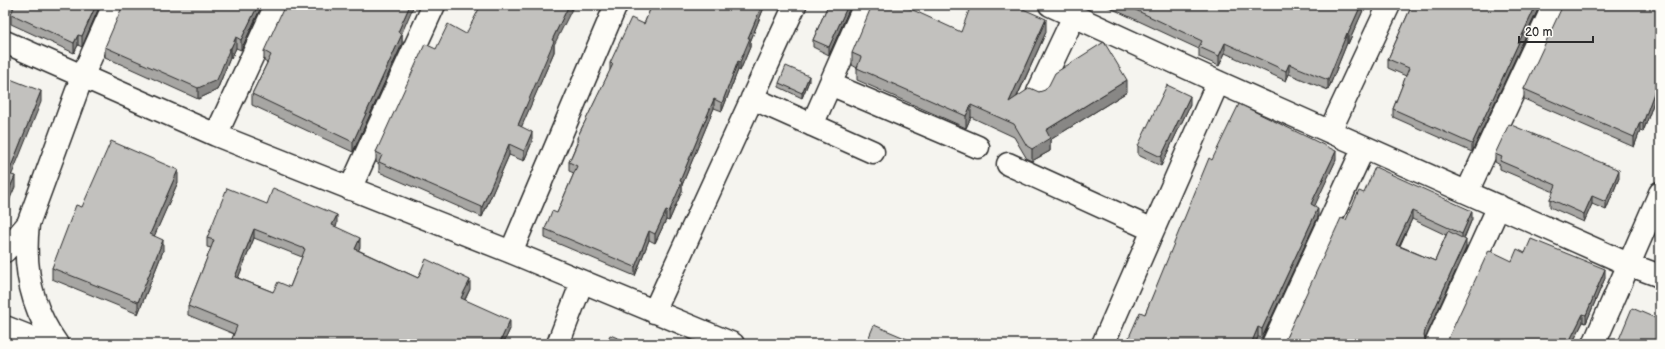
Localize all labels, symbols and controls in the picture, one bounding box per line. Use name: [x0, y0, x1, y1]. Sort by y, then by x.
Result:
scale bar: [1519, 18, 1593, 44]
text: 20 m: [1525, 25, 1552, 40]

